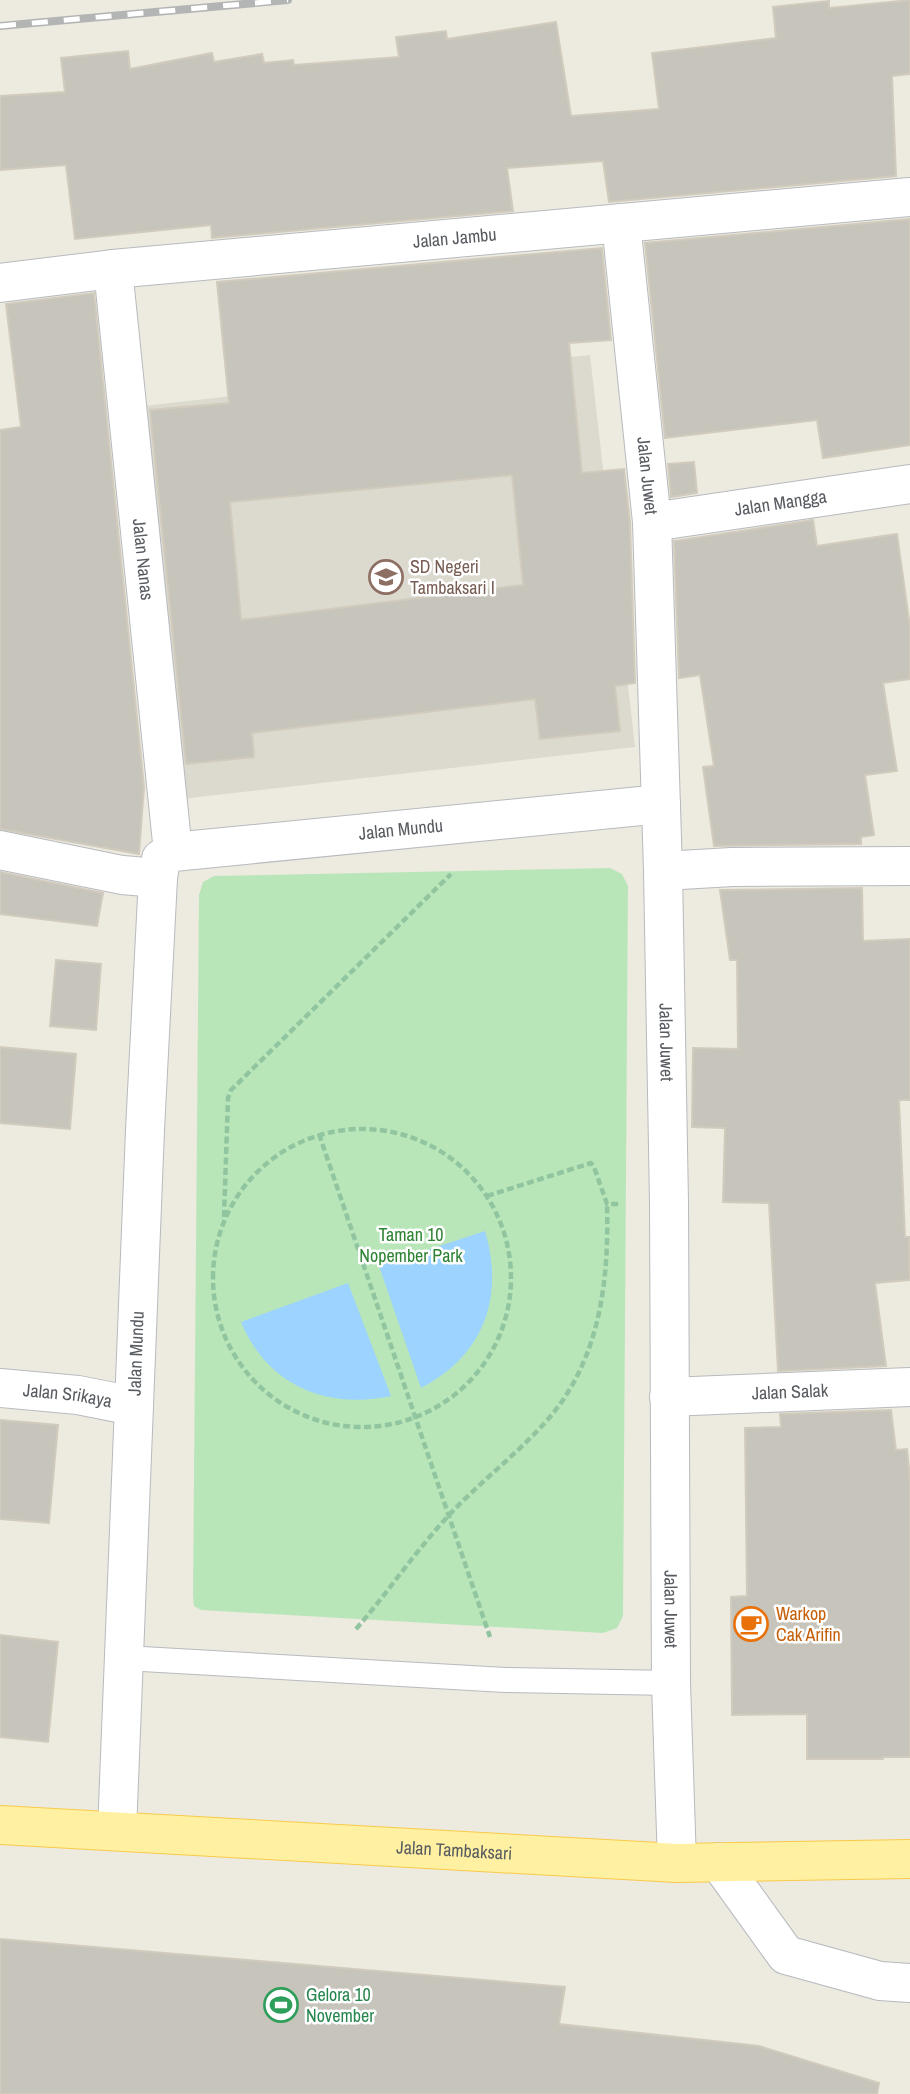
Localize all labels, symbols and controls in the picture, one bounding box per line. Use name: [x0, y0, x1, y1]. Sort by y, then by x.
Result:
street label: Jalan Jambu: [412, 221, 498, 254]
street label: Jalan Juwet: [631, 435, 664, 516]
street label: Jalan Mangga: [733, 483, 828, 522]
street label: Jalan Nanas: [127, 517, 160, 602]
place label: SD Negeri Tambaksari I: [410, 554, 495, 600]
school or university icon: SD Negeri Tambaksari I: [367, 558, 405, 596]
street label: Jalan Mundu: [358, 813, 444, 846]
street label: Jalan Juwet: [653, 1003, 680, 1081]
park label: Taman 10 Nopember Park: [359, 1222, 463, 1268]
street label: Jalan Mundu: [121, 1311, 150, 1396]
street label: Jalan Srikaya: [22, 1377, 114, 1413]
street label: Jalan Salak: [751, 1377, 829, 1406]
street label: Jalan Juwet: [659, 1570, 684, 1648]
place label: Warkop Cak Arifin: [776, 1601, 841, 1647]
cafe icon: Warkop Cak Arifin: [732, 1605, 770, 1643]
street label: Jalan Tambaksari: [396, 1834, 513, 1866]
place label: Gelora 10 November: [306, 1982, 374, 2028]
sports icon: Gelora 10 November: [262, 1986, 300, 2024]

